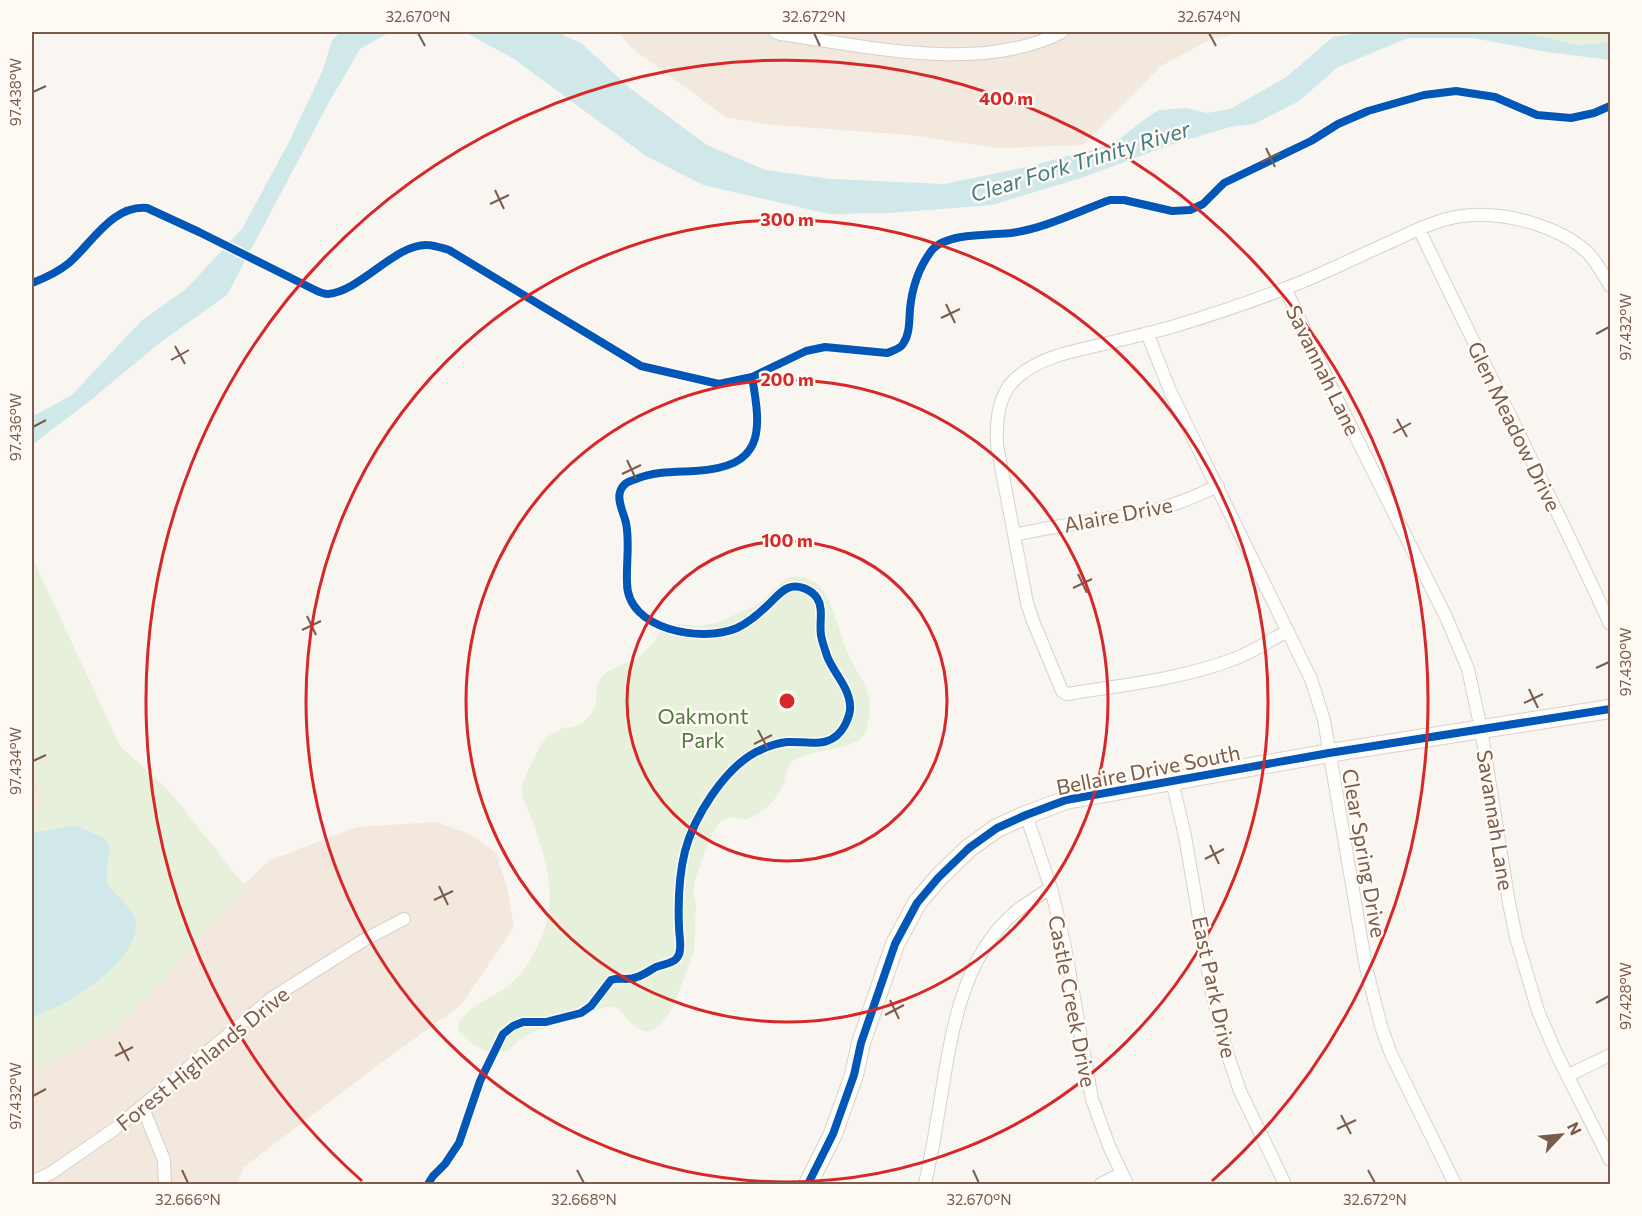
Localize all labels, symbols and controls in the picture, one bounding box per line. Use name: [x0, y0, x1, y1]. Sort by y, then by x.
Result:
text: 32.670°N: [385, 7, 451, 25]
text: 32.672°N: [782, 7, 846, 25]
text: 32.674°N: [1177, 7, 1241, 25]
text: 97.438°W: [6, 58, 24, 126]
text: 400 m: [979, 87, 1033, 109]
water label: Clear Fork Trinity River: [967, 114, 1194, 207]
text: 300 m: [760, 208, 814, 230]
text: 97.432°W: [1616, 293, 1634, 361]
street label: Savannah Lane: [1282, 301, 1366, 439]
street label: Glen Meadow Drive: [1463, 337, 1567, 515]
text: 200 m: [760, 368, 814, 390]
text: 97.436°W: [6, 393, 24, 461]
street label: Alaire Drive: [1062, 491, 1174, 537]
text: 100 m: [761, 529, 813, 551]
text: 97.430°W: [1616, 628, 1634, 696]
centre of rings: [777, 691, 797, 711]
park label: Oakmont Park: [657, 703, 749, 752]
text: 97.434°W: [6, 727, 24, 795]
street label: Bellaire Drive South: [1054, 739, 1242, 799]
street label: Savannah Lane: [1473, 748, 1519, 892]
street label: Clear Spring Drive: [1338, 767, 1392, 939]
street label: Castle Creek Drive: [1044, 913, 1102, 1089]
street label: East Park Drive: [1188, 914, 1242, 1060]
text: 97.428°W: [1616, 962, 1634, 1030]
street label: Forest Highlands Drive: [111, 981, 293, 1135]
text: 97.432°W: [6, 1062, 24, 1130]
north arrow: [1531, 1105, 1591, 1165]
text: N: [1564, 1119, 1586, 1138]
text: 32.666°N: [155, 1190, 221, 1208]
text: 32.668°N: [551, 1190, 617, 1208]
text: 32.670°N: [946, 1190, 1012, 1208]
text: 32.672°N: [1343, 1190, 1407, 1208]

